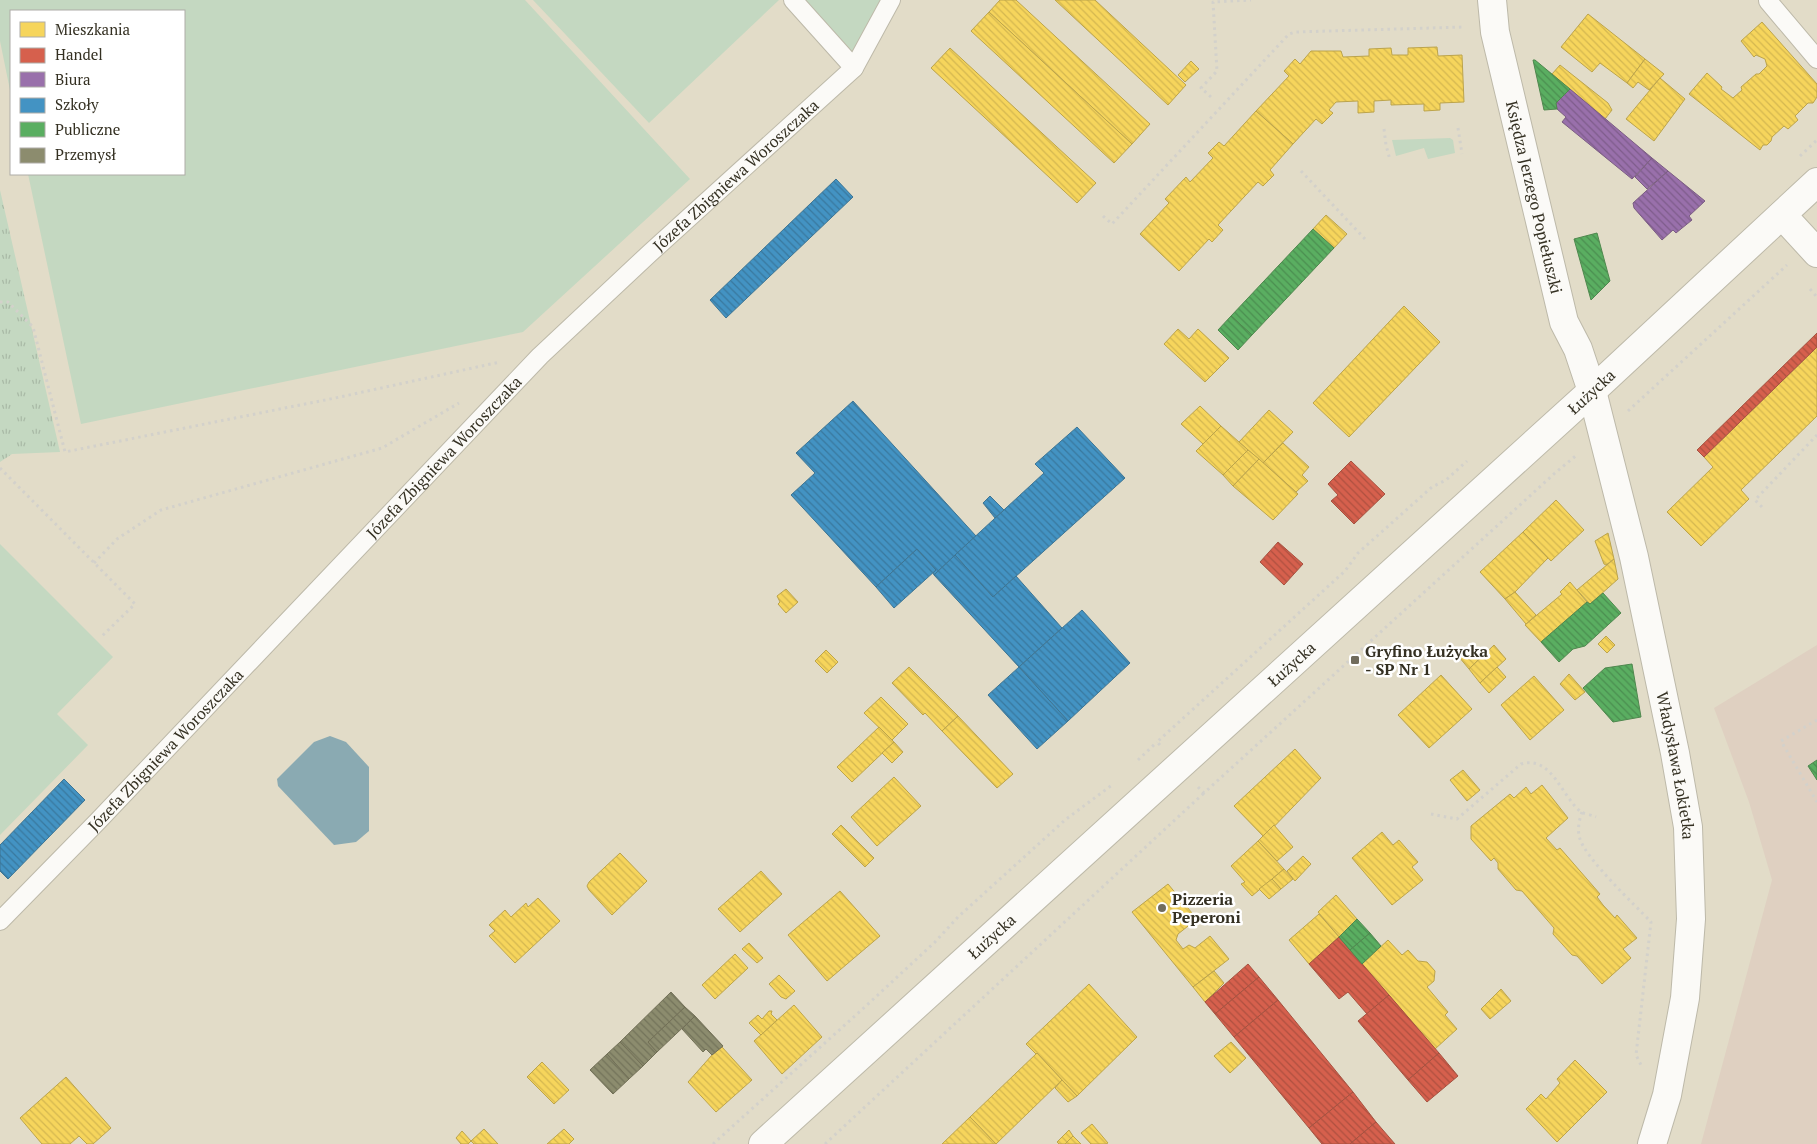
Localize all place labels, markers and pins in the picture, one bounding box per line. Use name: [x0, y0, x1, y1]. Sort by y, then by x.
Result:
place label: Gryfino Łużycka - SP Nr 1: [1365, 640, 1488, 680]
marker: Gryfino Łużycka - SP Nr 1: [1349, 654, 1361, 666]
place label: Pizzeria Peperoni: [1172, 888, 1241, 928]
marker: Pizzeria Peperoni: [1156, 902, 1168, 914]

